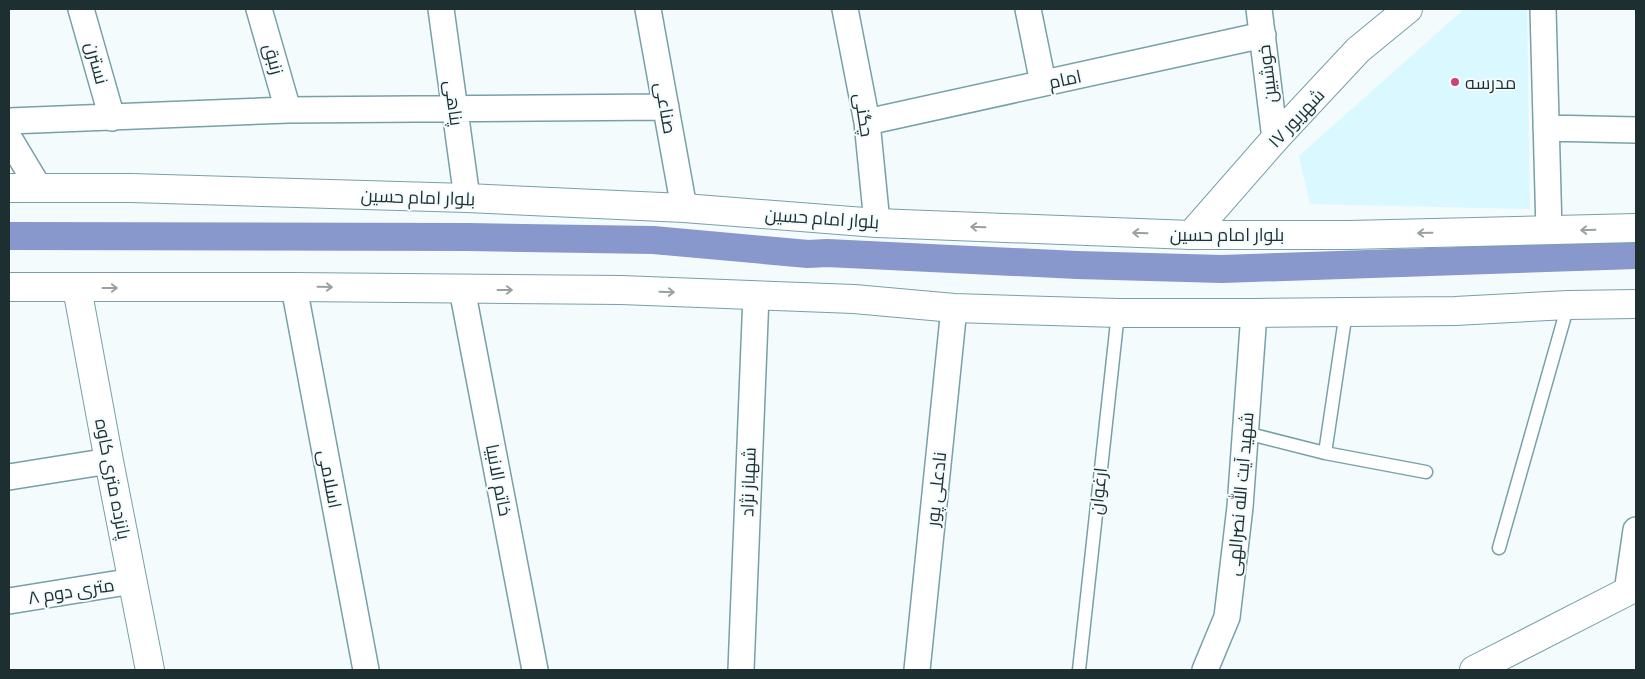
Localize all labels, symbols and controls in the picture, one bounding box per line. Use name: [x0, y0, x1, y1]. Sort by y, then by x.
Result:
street label: نسترن: [78, 39, 116, 87]
street label: زنبق: [257, 41, 291, 77]
street label: خوشبین: [1250, 43, 1284, 105]
street label: امام: [1046, 62, 1084, 96]
place label: مدرسه: [1465, 69, 1516, 96]
marker: مدرسه: [1449, 76, 1461, 88]
street label: پناهی: [437, 79, 471, 128]
street label: صناعی: [648, 80, 684, 136]
street label: ۱۷ شهریور: [1261, 82, 1331, 154]
street label: چگنی: [847, 91, 881, 139]
street label: بلوار امام حسین: [360, 182, 476, 212]
street label: بلوار امام حسین: [764, 201, 880, 235]
street label: بلوار امام حسین: [1170, 221, 1284, 248]
one-way arrow: [970, 222, 986, 232]
one-way arrow: [1580, 225, 1596, 234]
one-way arrow: [1417, 228, 1434, 238]
one-way arrow: [1132, 229, 1148, 238]
one-way arrow: [316, 282, 333, 292]
one-way arrow: [102, 283, 118, 293]
one-way arrow: [496, 285, 513, 295]
one-way arrow: [659, 287, 675, 297]
street label: شهید آیت الله نصرالهی: [1219, 411, 1261, 577]
street label: پانزده متری کاوه: [88, 416, 138, 542]
street label: خاتم الانبیا: [479, 442, 519, 518]
street label: اسلامی: [311, 447, 349, 511]
street label: شهباز نژاد: [733, 447, 763, 517]
street label: نادعلی پور: [919, 450, 953, 529]
street label: ارغوان: [1082, 466, 1114, 516]
street label: ۸ متری دوم: [26, 571, 116, 611]

